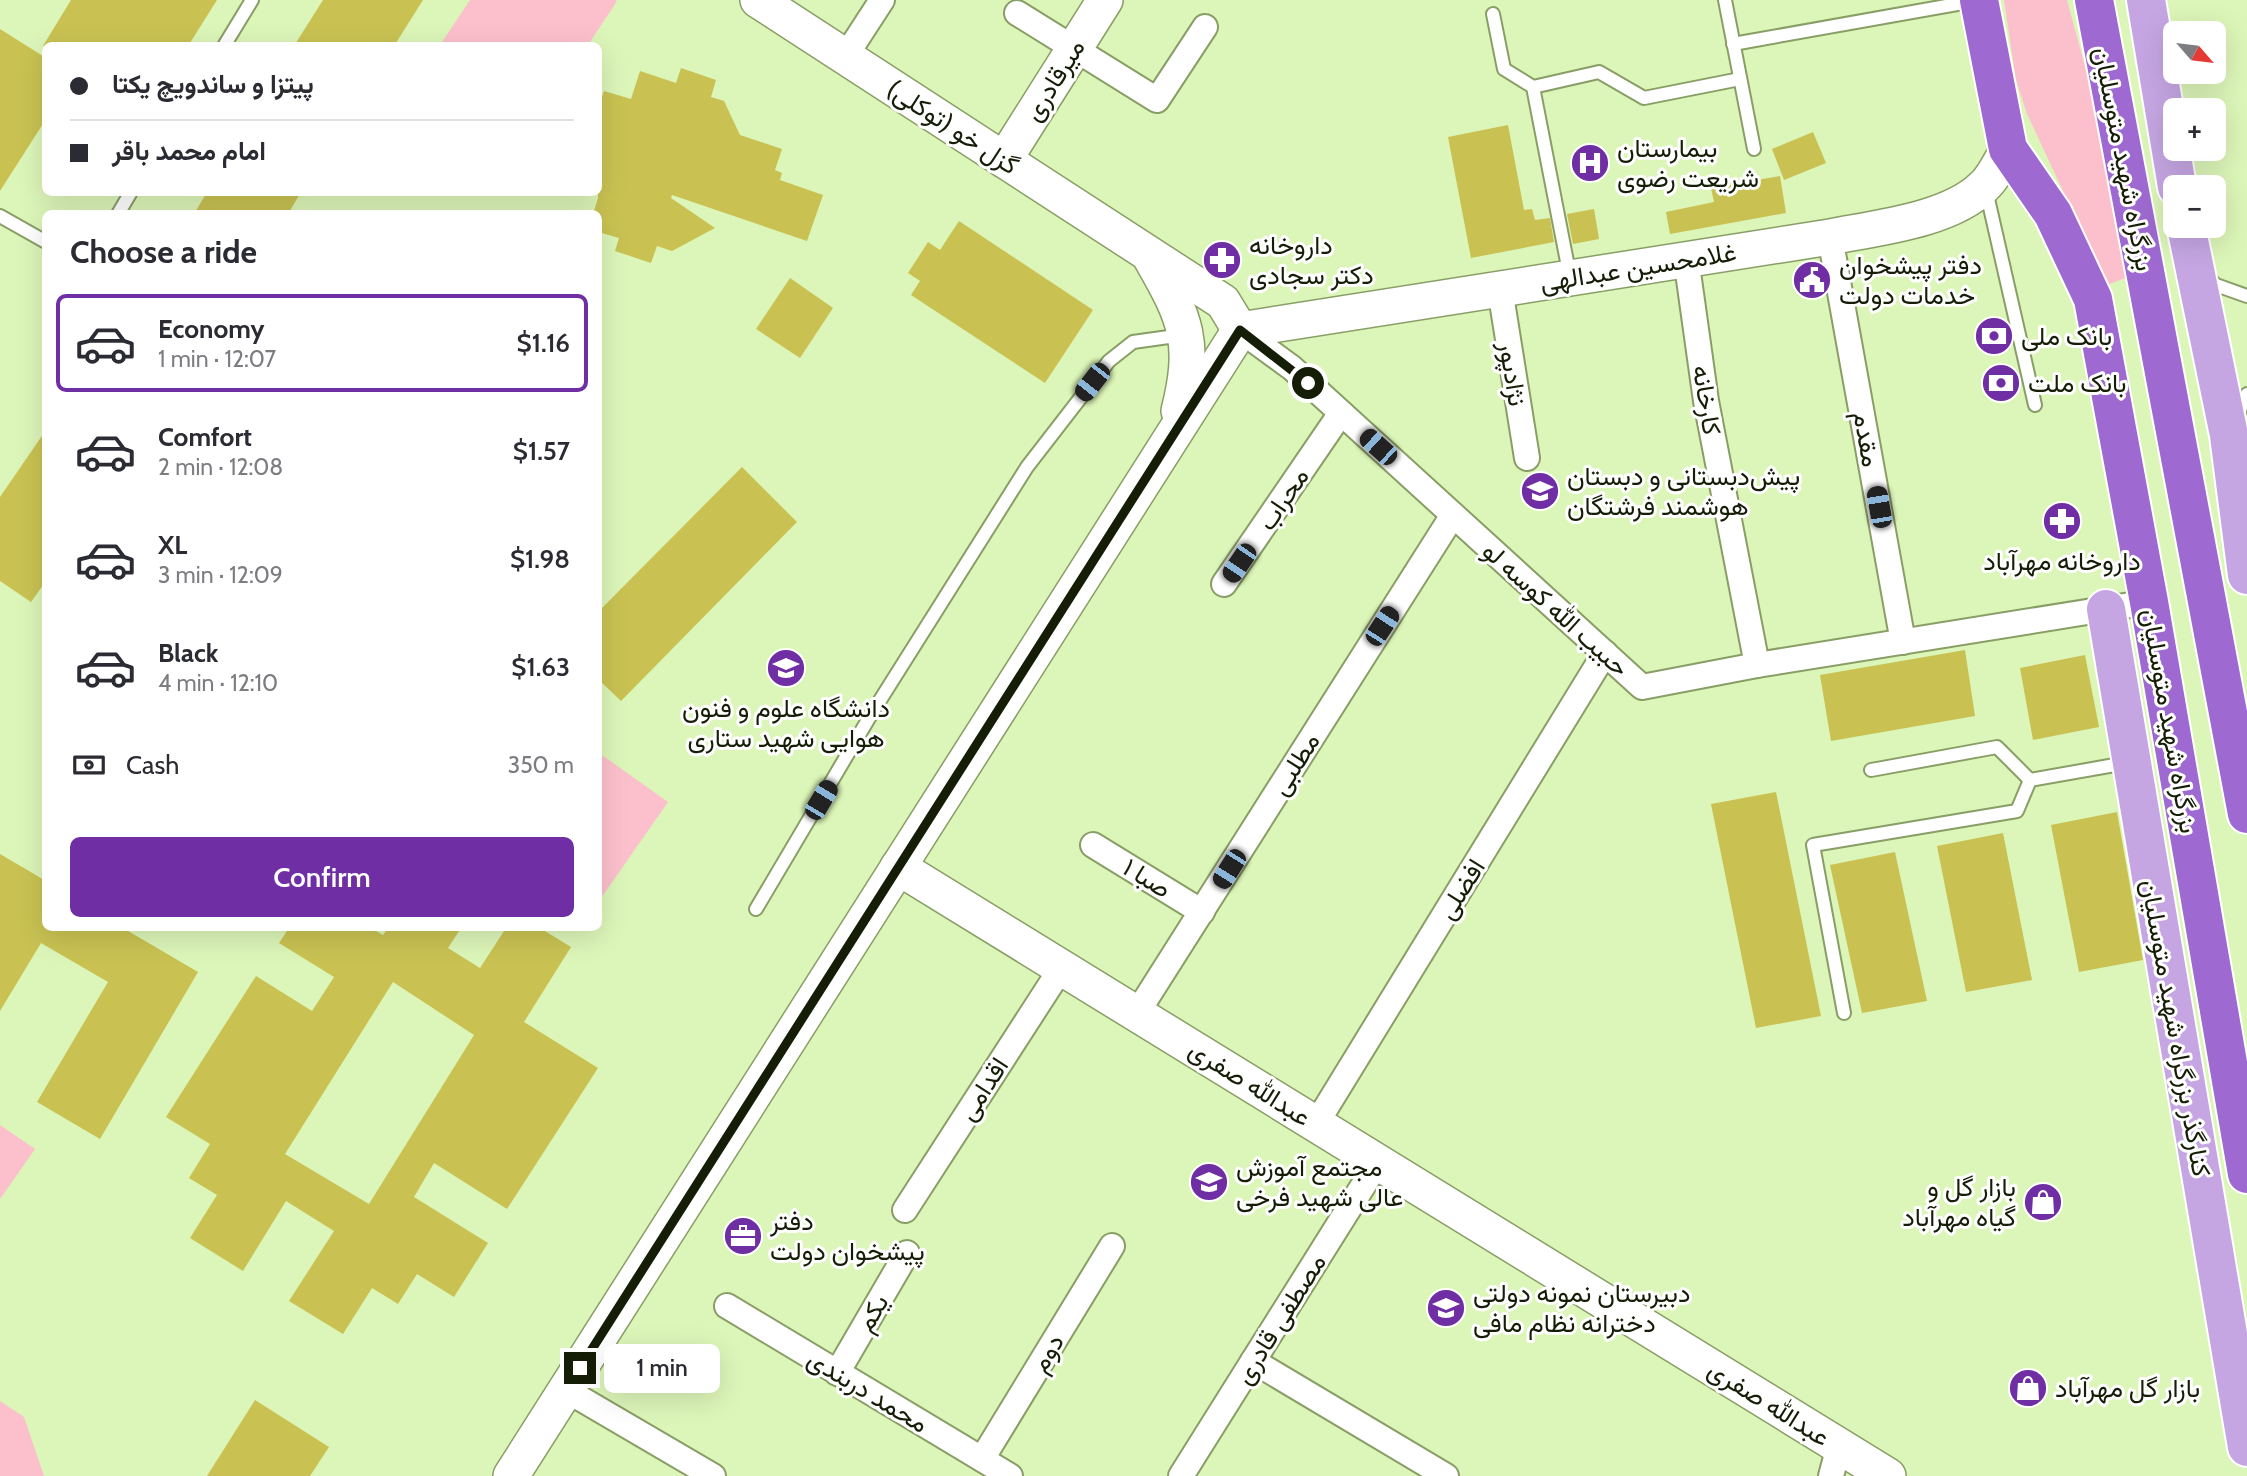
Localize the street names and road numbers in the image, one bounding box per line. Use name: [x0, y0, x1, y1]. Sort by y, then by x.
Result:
street label: میرقادری: [1016, 33, 1092, 127]
street label: بزرگراه شهید متوسلیان: [2087, 44, 2161, 274]
street label: گزل خو (توکلی): [881, 73, 1025, 181]
street label: غلامحسین عبدالهی: [1537, 236, 1739, 298]
street label: نژادپور: [1490, 338, 1534, 409]
street label: کارخانه: [1686, 363, 1728, 437]
street label: مقدم: [1845, 409, 1888, 470]
street label: محراب: [1251, 462, 1315, 536]
street label: حبیب الله کوسه لو: [1476, 535, 1636, 683]
street label: بزرگراه شهید متوسلیان: [2134, 606, 2206, 836]
street label: مطلبی: [1263, 727, 1327, 801]
street label: صبا ۱: [1117, 851, 1177, 905]
street label: افضلی: [1430, 853, 1492, 925]
street label: کنارگذر بزرگراه شهید متوسلیان: [2134, 877, 2218, 1179]
street label: عبدالله صفری: [1183, 1033, 1317, 1133]
street label: اقدامی: [951, 1051, 1015, 1127]
street label: مصطفی قادری: [1227, 1248, 1333, 1390]
street label: یکم: [849, 1289, 896, 1338]
street label: دوم: [1023, 1328, 1072, 1379]
street label: محمد دربندی: [802, 1342, 934, 1440]
street label: عبدالله صفری: [1702, 1353, 1836, 1453]

